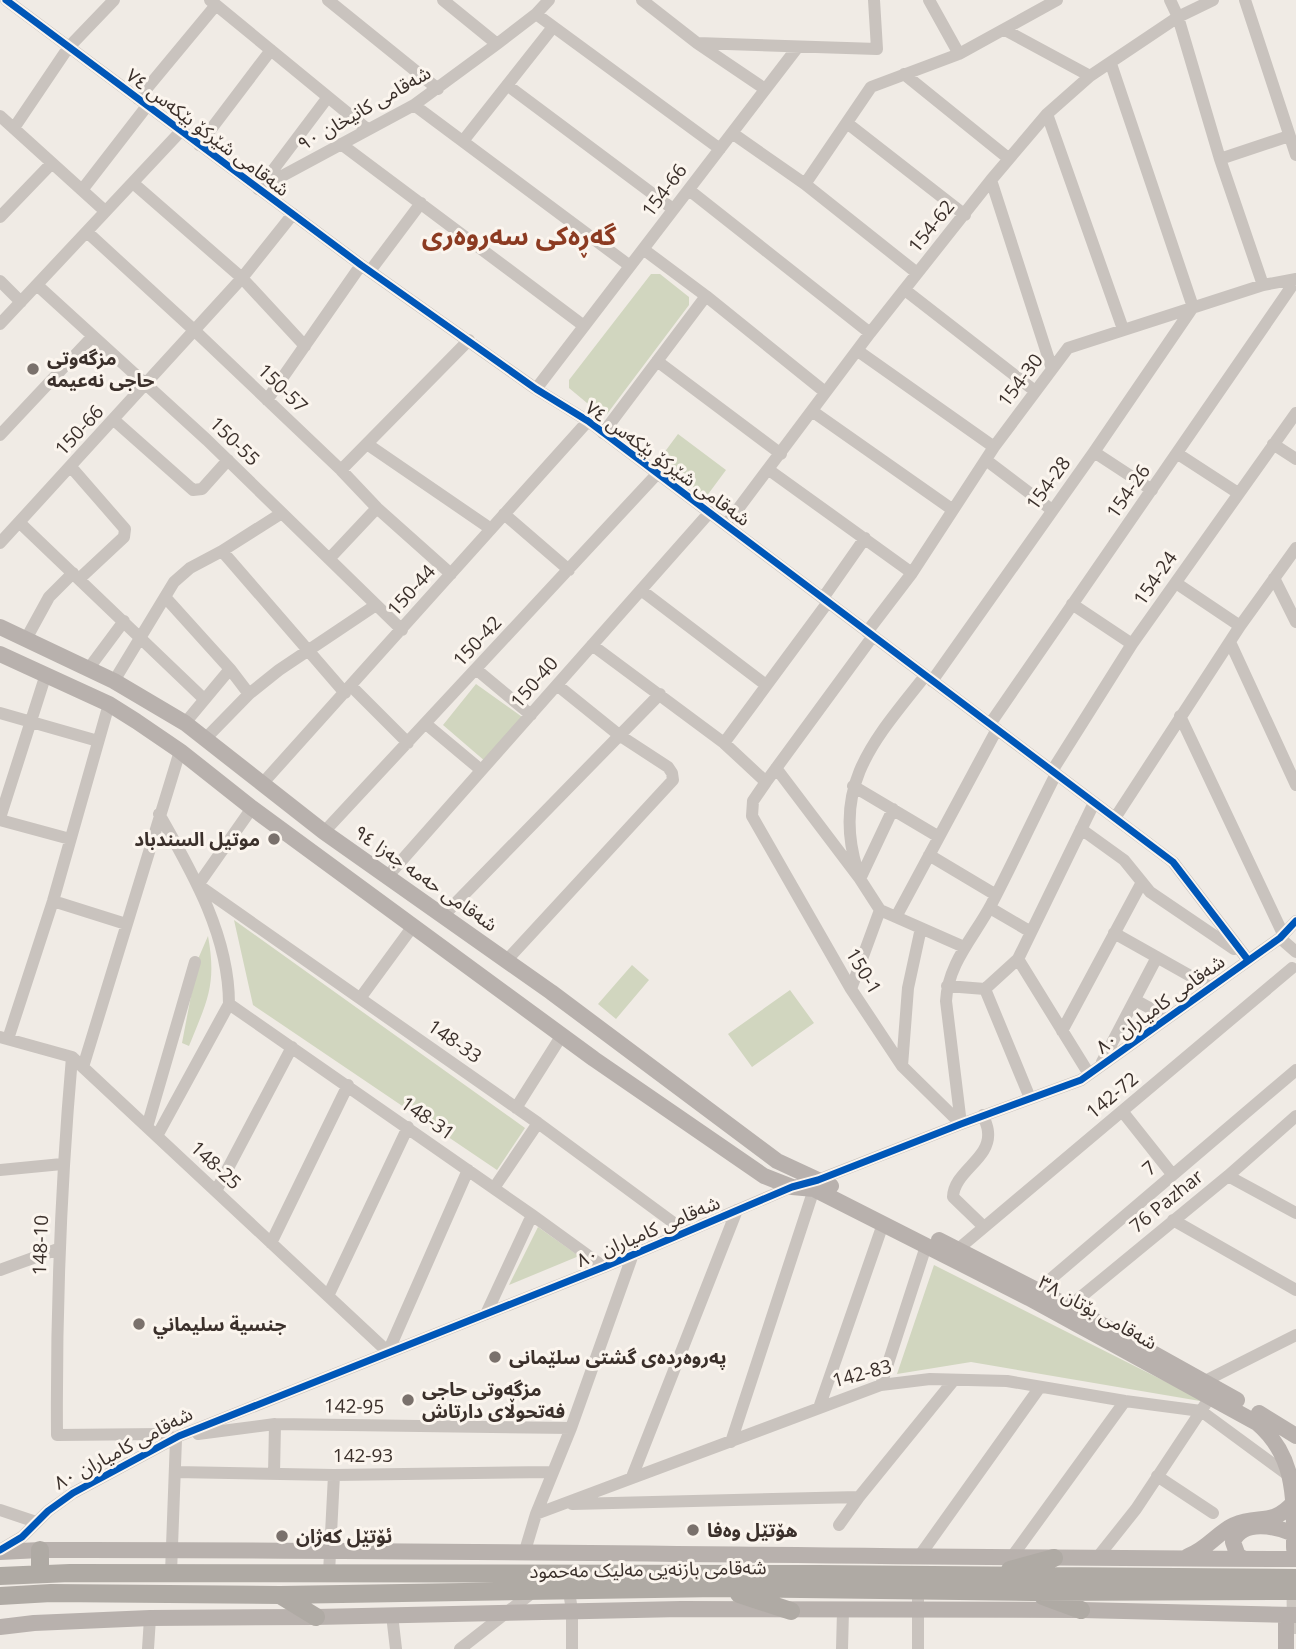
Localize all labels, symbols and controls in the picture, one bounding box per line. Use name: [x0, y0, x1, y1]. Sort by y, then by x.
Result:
street label: شەقامی کانیخان ٩٠: [293, 59, 435, 157]
street label: شەقامی شێرکۆ بێکەس ٧٤: [121, 62, 295, 202]
street label: 154-66: [635, 158, 693, 222]
street label: 154-62: [902, 194, 960, 258]
district label: گەڕەکی سەروەری: [422, 217, 617, 258]
place label: مزگەوتی حاجی نەعیمە: [47, 345, 154, 393]
street label: 154-30: [991, 348, 1049, 412]
street label: 150-57: [252, 358, 314, 418]
marker: مزگەوتی حاجی نەعیمە: [25, 361, 41, 377]
street label: شەقامی شێرکۆ بێکەس ٧٤: [580, 394, 756, 532]
street label: 150-66: [49, 399, 109, 461]
street label: 150-55: [204, 411, 266, 471]
street label: 154-28: [1020, 451, 1076, 515]
street label: 154-26: [1100, 459, 1156, 523]
street label: 154-24: [1127, 546, 1183, 610]
street label: 150-44: [381, 559, 441, 621]
street label: 150-42: [447, 610, 507, 672]
street label: 150-40: [504, 651, 564, 713]
street label: شەقامی حەمە جەزا ٩٤: [349, 819, 503, 937]
place label: موتيل السندباد: [134, 826, 260, 852]
marker: موتيل السندباد: [266, 831, 282, 847]
street label: 150-1: [840, 943, 888, 999]
street label: شەقامی کامیاران ٨٠: [1090, 948, 1230, 1060]
street label: 148-33: [423, 1013, 487, 1069]
street label: 142-72: [1080, 1066, 1144, 1124]
street label: 148-31: [396, 1090, 460, 1146]
street label: 148-25: [185, 1135, 247, 1195]
street label: 7: [1136, 1155, 1162, 1181]
street label: 76 Pazhar: [1124, 1163, 1208, 1239]
street label: شەقامی کامیاران ٨٠: [572, 1189, 724, 1273]
street label: 148-10: [26, 1214, 54, 1276]
street label: شەقامی بۆتان ٣٨: [1034, 1269, 1162, 1355]
place label: جنسية سليماني: [153, 1311, 286, 1339]
marker: جنسية سليماني: [131, 1316, 147, 1332]
place label: پەروەردەی گشتی سلێمانی: [509, 1344, 726, 1370]
marker: پەروەردەی گشتی سلێمانی: [487, 1349, 503, 1365]
street label: 142-83: [829, 1353, 895, 1393]
place label: مزگەوتی حاجی فەتحوڵای دارتاش: [422, 1376, 565, 1424]
street label: 142-95: [324, 1392, 384, 1420]
marker: مزگەوتی حاجی فەتحوڵای دارتاش: [400, 1392, 416, 1408]
street label: شەقامی کامیاران ٨٠: [49, 1400, 197, 1496]
street label: 142-93: [333, 1442, 393, 1468]
place label: هۆتێل وەفا: [707, 1517, 798, 1543]
marker: هۆتێل وەفا: [685, 1522, 701, 1538]
place label: ئۆتێل کەژان: [296, 1523, 392, 1549]
marker: ئۆتێل کەژان: [274, 1528, 290, 1544]
street label: شەقامی بازنەیی مەلیک مەحمود: [529, 1554, 767, 1584]

